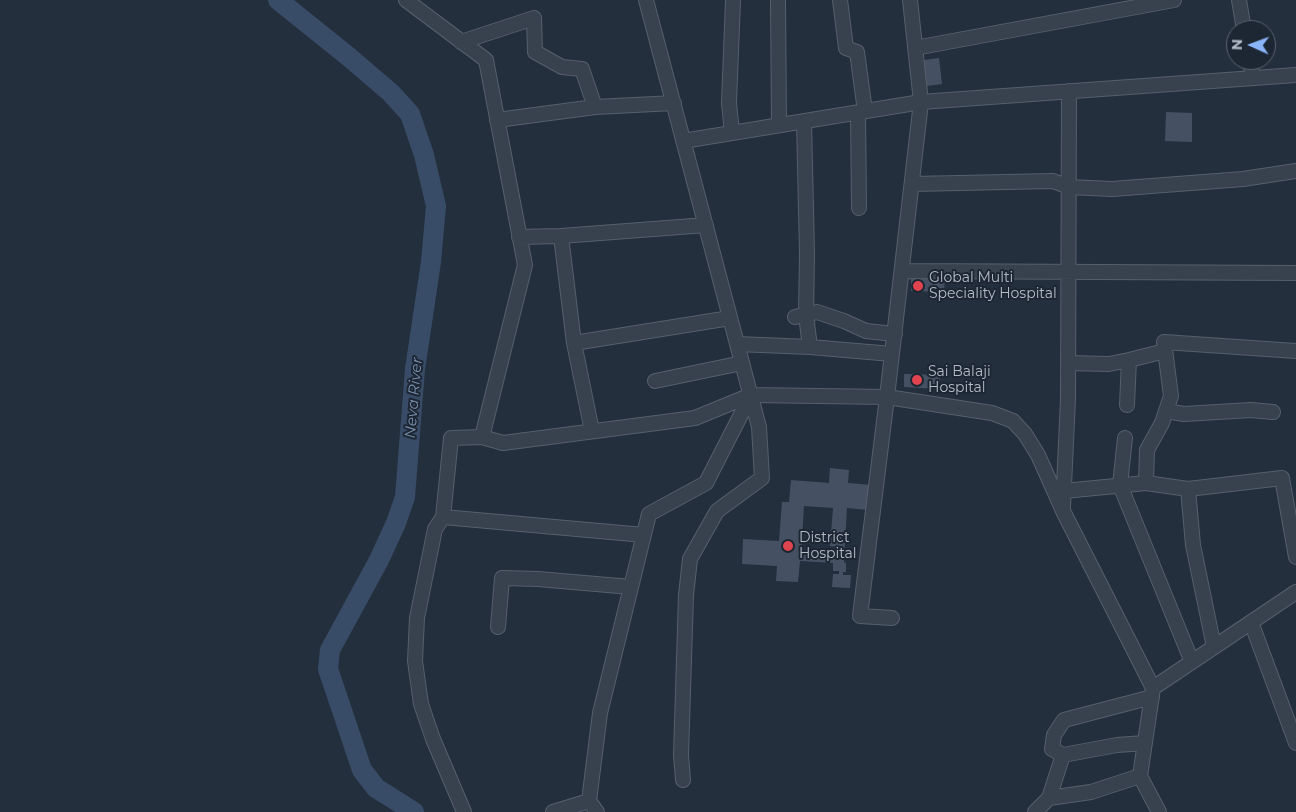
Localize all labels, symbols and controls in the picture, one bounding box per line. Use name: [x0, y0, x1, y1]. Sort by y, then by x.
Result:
north arrow: [1226, 20, 1276, 70]
text: N: [1228, 39, 1246, 50]
place label: Global Multi Speciality Hospital: [929, 270, 1057, 302]
marker: Global Multi Speciality Hospital: [911, 279, 925, 293]
water label: Neva River: [402, 357, 426, 439]
place label: Sai Balaji Hospital: [928, 364, 991, 397]
marker: Sai Balaji Hospital: [910, 373, 924, 387]
place label: District Hospital: [799, 530, 857, 562]
marker: District Hospital: [781, 539, 795, 553]

